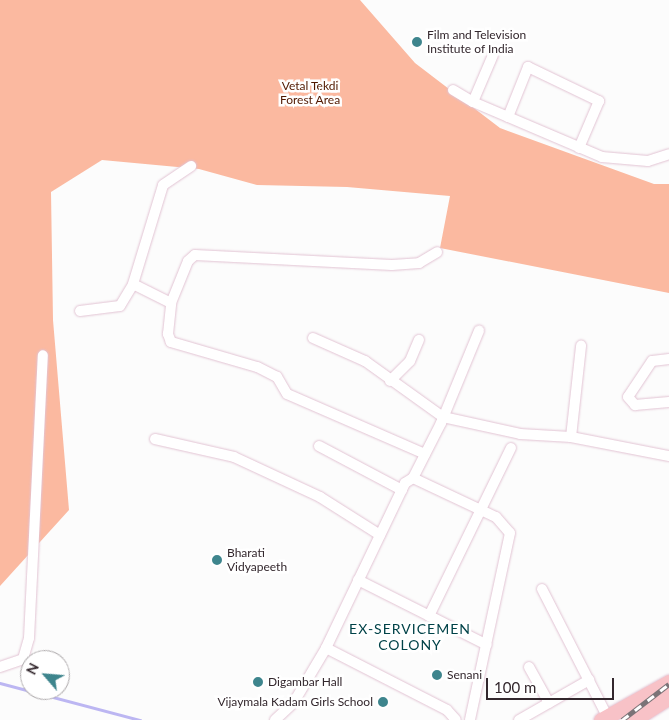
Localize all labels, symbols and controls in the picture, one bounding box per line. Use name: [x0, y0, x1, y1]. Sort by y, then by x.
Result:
place label: Film and Television Institute of India: [427, 28, 527, 56]
marker: Film and Television Institute of India: [411, 36, 423, 48]
park label: Vetal Tekdi Forest Area: [280, 79, 340, 107]
place label: Bharati Vidyapeeth: [227, 546, 287, 574]
marker: Bharati Vidyapeeth: [211, 554, 223, 566]
district label: EX-SERVICEMEN COLONY: [347, 621, 473, 654]
north arrow: [20, 650, 70, 700]
text: N: [22, 660, 42, 677]
place label: Senani: [447, 668, 482, 682]
scale bar: [489, 668, 616, 700]
marker: Senani: [431, 669, 443, 681]
place label: Digambar Hall: [268, 675, 343, 689]
marker: Digambar Hall: [252, 676, 264, 688]
text: 100 m: [494, 678, 536, 696]
place label: Vijaymala Kadam Girls School: [217, 695, 373, 709]
marker: Vijaymala Kadam Girls School: [377, 696, 389, 708]

